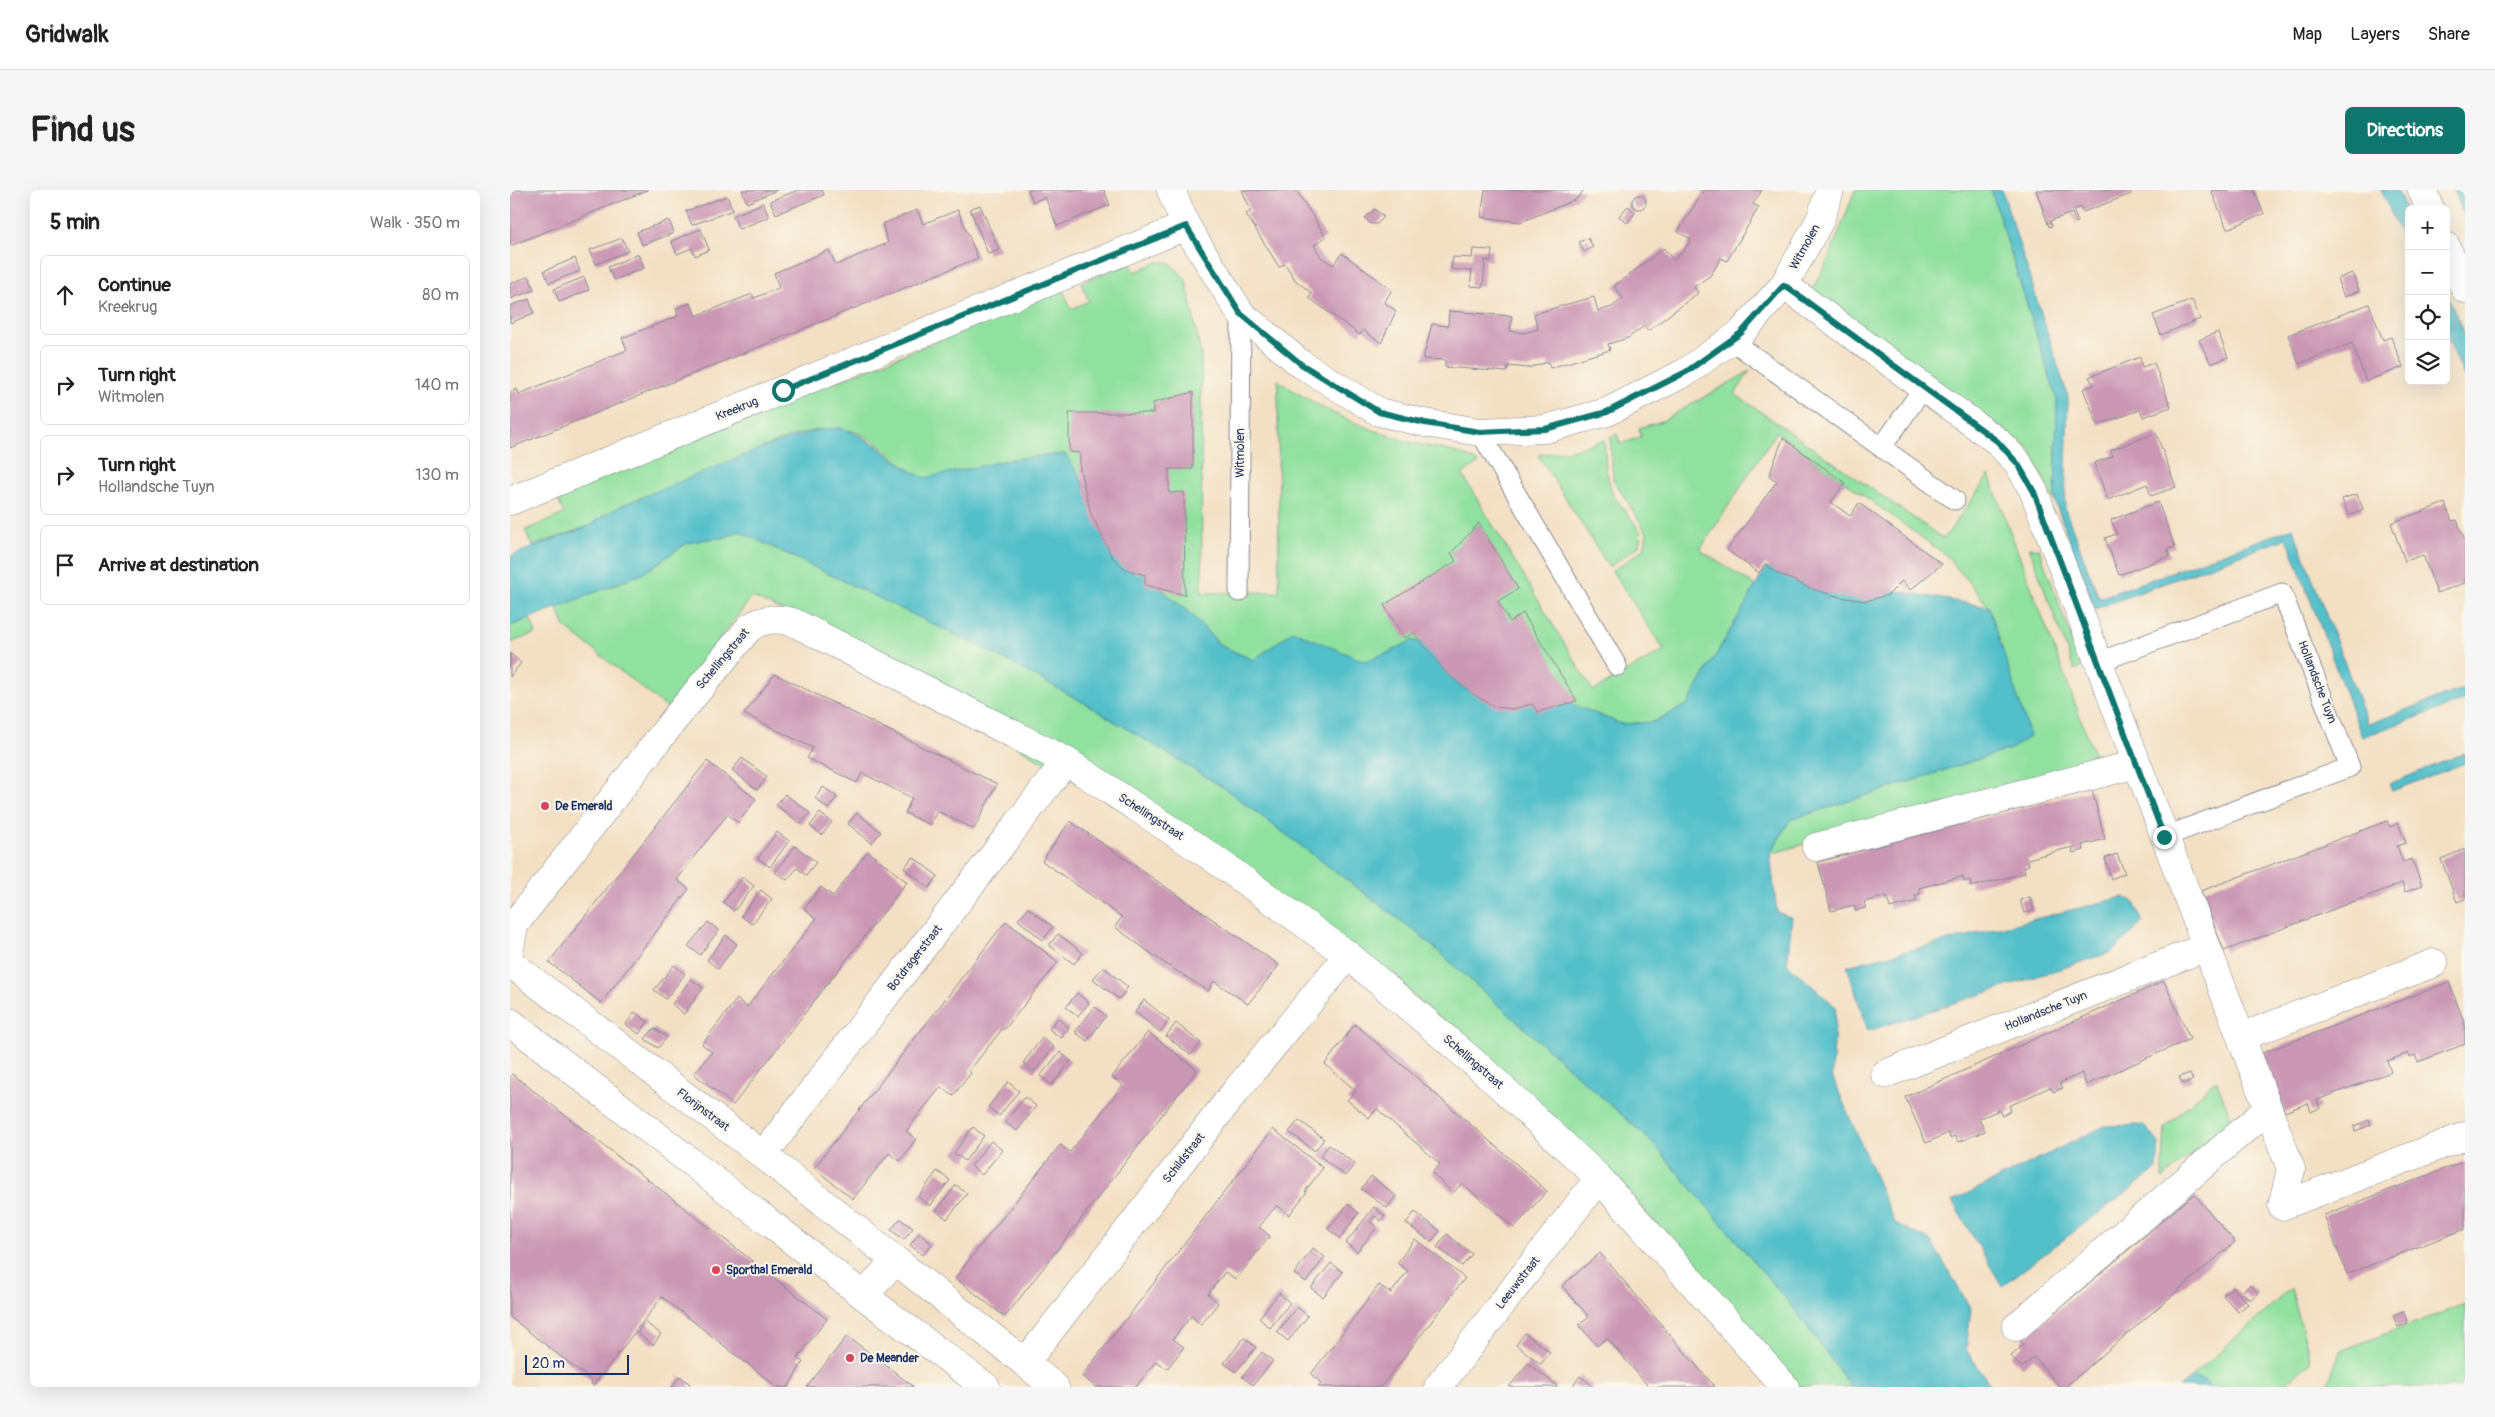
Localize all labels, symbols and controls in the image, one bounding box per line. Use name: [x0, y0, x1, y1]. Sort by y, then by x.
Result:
text: Gridwalk: [25, 20, 109, 49]
text: Map: [2293, 23, 2322, 46]
text: Layers: [2350, 23, 2400, 46]
text: Share: [2428, 23, 2470, 46]
button: Directions: [2345, 107, 2465, 154]
text: Find us: [30, 108, 135, 152]
map controls: [2405, 205, 2450, 385]
button: +: [2405, 205, 2450, 250]
text: 5 min: [50, 209, 100, 236]
text: Walk · 350 m: [370, 213, 460, 233]
street label: Witmolen: [1786, 221, 1824, 272]
button: −: [2405, 250, 2450, 295]
text: Continue: [98, 273, 171, 297]
icon: ahead: [51, 281, 79, 309]
text: 80 m: [422, 285, 459, 305]
button: locate: [2405, 295, 2450, 340]
text: Kreekrug: [98, 297, 157, 317]
button: layers: [2405, 340, 2450, 385]
text: Turn right: [98, 363, 176, 387]
icon: right: [51, 371, 79, 399]
text: 140 m: [415, 375, 459, 395]
route start: [772, 379, 795, 402]
text: Witmolen: [98, 387, 164, 407]
street label: Kreekrug: [714, 394, 760, 424]
street label: Witmolen: [1233, 428, 1248, 478]
text: Turn right: [98, 453, 176, 477]
icon: right: [51, 461, 79, 489]
text: 130 m: [415, 465, 459, 485]
text: Hollandsche Tuyn: [98, 477, 215, 497]
icon: arrive: [51, 551, 79, 579]
text: Arrive at destination: [98, 553, 259, 577]
street label: Schellingstraat: [693, 625, 753, 693]
street label: Hollandsche Tuyn: [2294, 638, 2340, 726]
street label: Schellingstraat: [1115, 790, 1187, 844]
place label: De Emerald: [555, 799, 613, 814]
marker: De Emerald: [539, 800, 551, 812]
route end: [2153, 826, 2176, 849]
street label: Botdragerstraat: [884, 922, 946, 994]
street label: Hollandsche Tuyn: [2003, 988, 2090, 1034]
street label: Schellingstraat: [1440, 1032, 1506, 1092]
street label: Florijnstraat: [673, 1085, 733, 1135]
street label: Schildstraat: [1160, 1130, 1208, 1186]
street label: Leeuwstraat: [1493, 1253, 1543, 1312]
place label: Sporthal Emerald: [726, 1263, 812, 1278]
marker: Sporthal Emerald: [710, 1264, 722, 1276]
place label: De Meander: [860, 1351, 920, 1366]
scale bar: [525, 1352, 629, 1375]
marker: De Meander: [844, 1352, 856, 1364]
text: 20 m: [532, 1355, 565, 1372]

